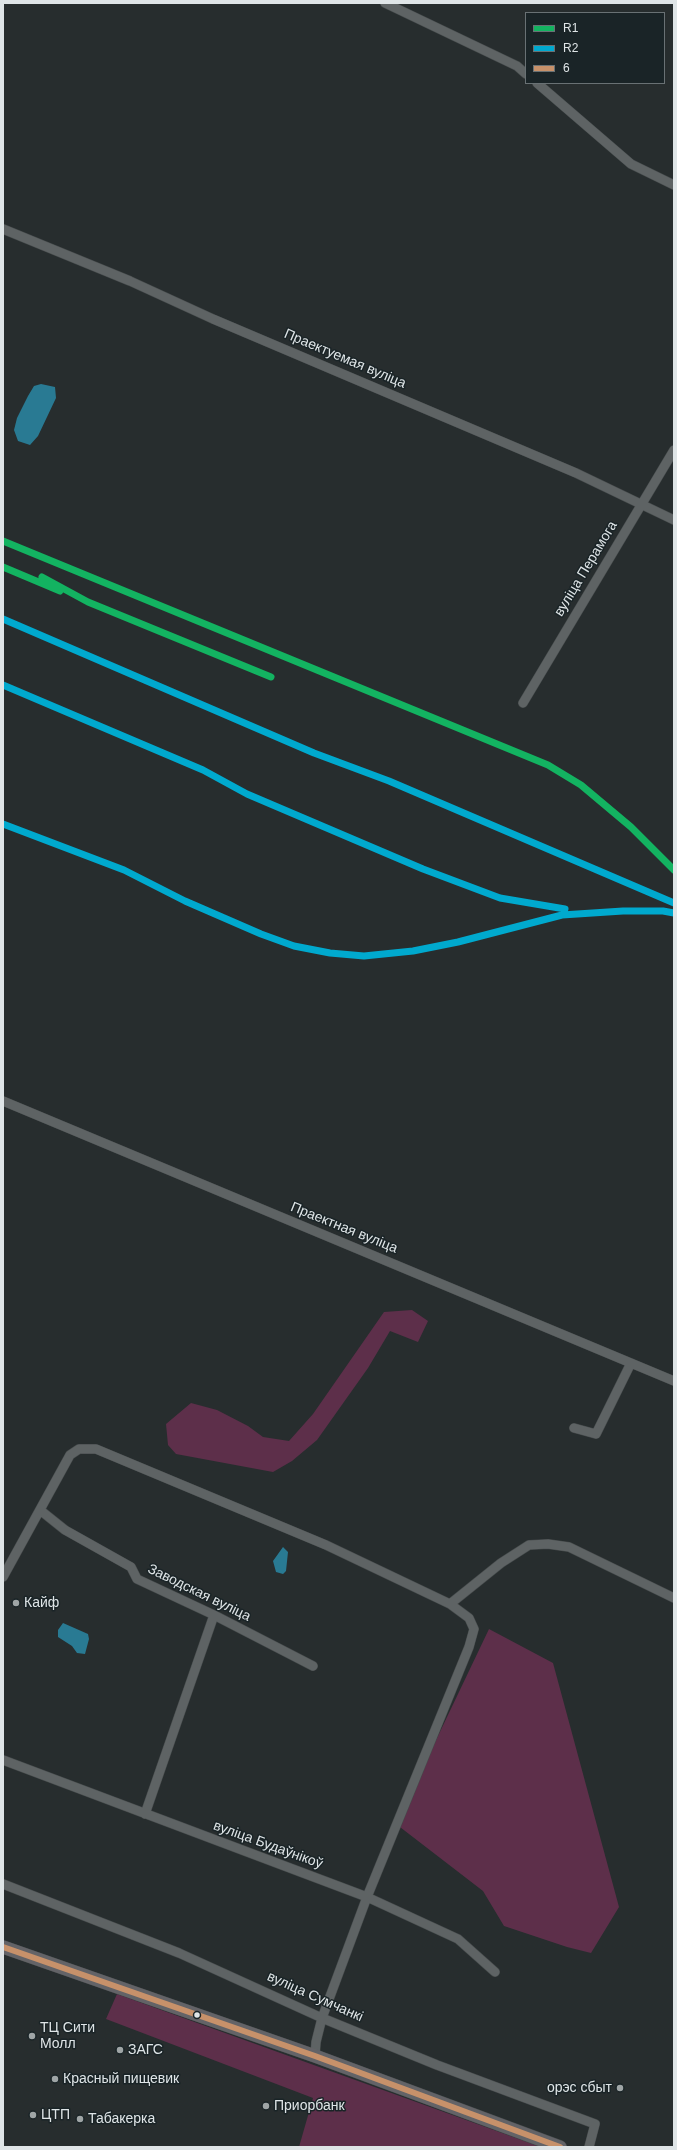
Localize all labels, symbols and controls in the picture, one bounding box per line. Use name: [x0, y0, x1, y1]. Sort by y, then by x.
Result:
legend: [525, 12, 665, 84]
text: R1: [563, 21, 578, 35]
text: R2: [563, 41, 578, 55]
text: 6: [563, 61, 570, 75]
street label: Праектуемая вуліца: [282, 326, 408, 392]
street label: вуліца Перамога: [551, 518, 621, 620]
street label: Праектная вуліца: [288, 1199, 400, 1257]
street label: Заводская вуліца: [145, 1561, 253, 1625]
place label: Кайф: [24, 1595, 59, 1611]
marker: Кайф: [11, 1598, 21, 1608]
street label: вуліца Будаўнікоў: [211, 1817, 325, 1873]
street label: вуліца Сумчанкі: [264, 1968, 366, 2026]
unlabelled marker: [192, 2010, 202, 2020]
place label: ТЦ Сити Молл: [40, 2020, 95, 2052]
marker: ТЦ Сити Молл: [27, 2031, 37, 2041]
place label: ЗАГС: [128, 2042, 163, 2058]
marker: ЗАГС: [115, 2045, 125, 2055]
place label: Красный пищевик: [63, 2071, 179, 2087]
marker: Красный пищевик: [50, 2074, 60, 2084]
place label: орэс сбыт: [547, 2080, 612, 2096]
marker: орэс сбыт: [615, 2083, 625, 2093]
place label: Приорбанк: [274, 2098, 345, 2114]
marker: Приорбанк: [261, 2101, 271, 2111]
place label: ЦТП: [41, 2107, 70, 2123]
marker: ЦТП: [28, 2110, 38, 2120]
place label: Табакерка: [88, 2111, 155, 2127]
marker: Табакерка: [75, 2114, 85, 2124]

